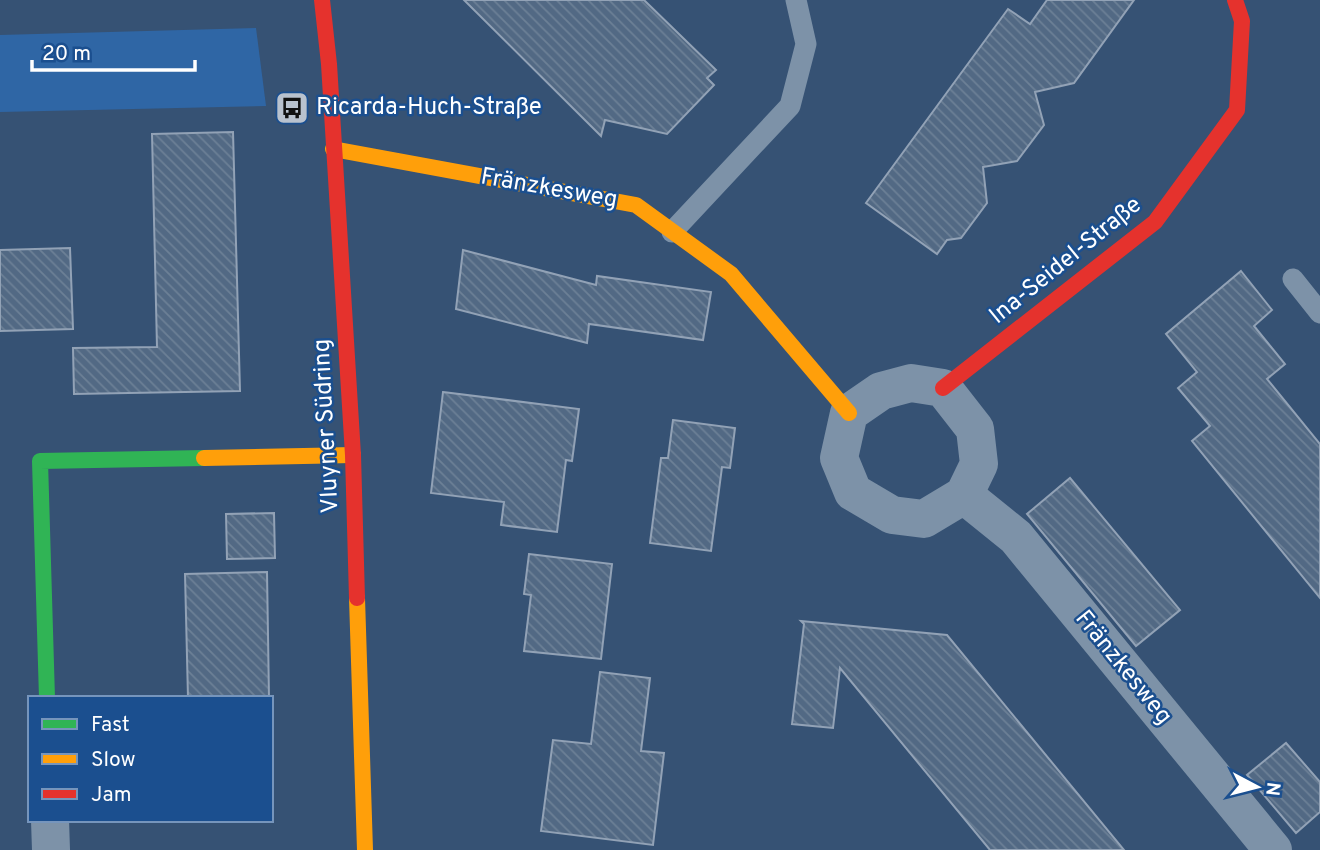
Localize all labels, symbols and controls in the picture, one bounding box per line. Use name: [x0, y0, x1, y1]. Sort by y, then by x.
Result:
scale bar: [32, 28, 194, 72]
text: 20 m: [42, 41, 91, 68]
bus stop icon: Ricarda-Huch-Straße: [273, 89, 311, 127]
place label: Ricarda-Huch-Straße: [316, 93, 542, 123]
street label: Fränzkesweg: [478, 162, 620, 216]
street label: Ina-Seidel-Straße: [984, 190, 1148, 332]
street label: Vluyner Südring: [307, 338, 347, 514]
street label: Fränzkesweg: [1068, 605, 1178, 731]
legend: [28, 696, 273, 822]
text: Fast: [91, 712, 130, 739]
text: Slow: [91, 747, 136, 774]
north arrow: [1222, 752, 1292, 822]
text: N: [1259, 781, 1285, 797]
text: Jam: [91, 782, 132, 809]

